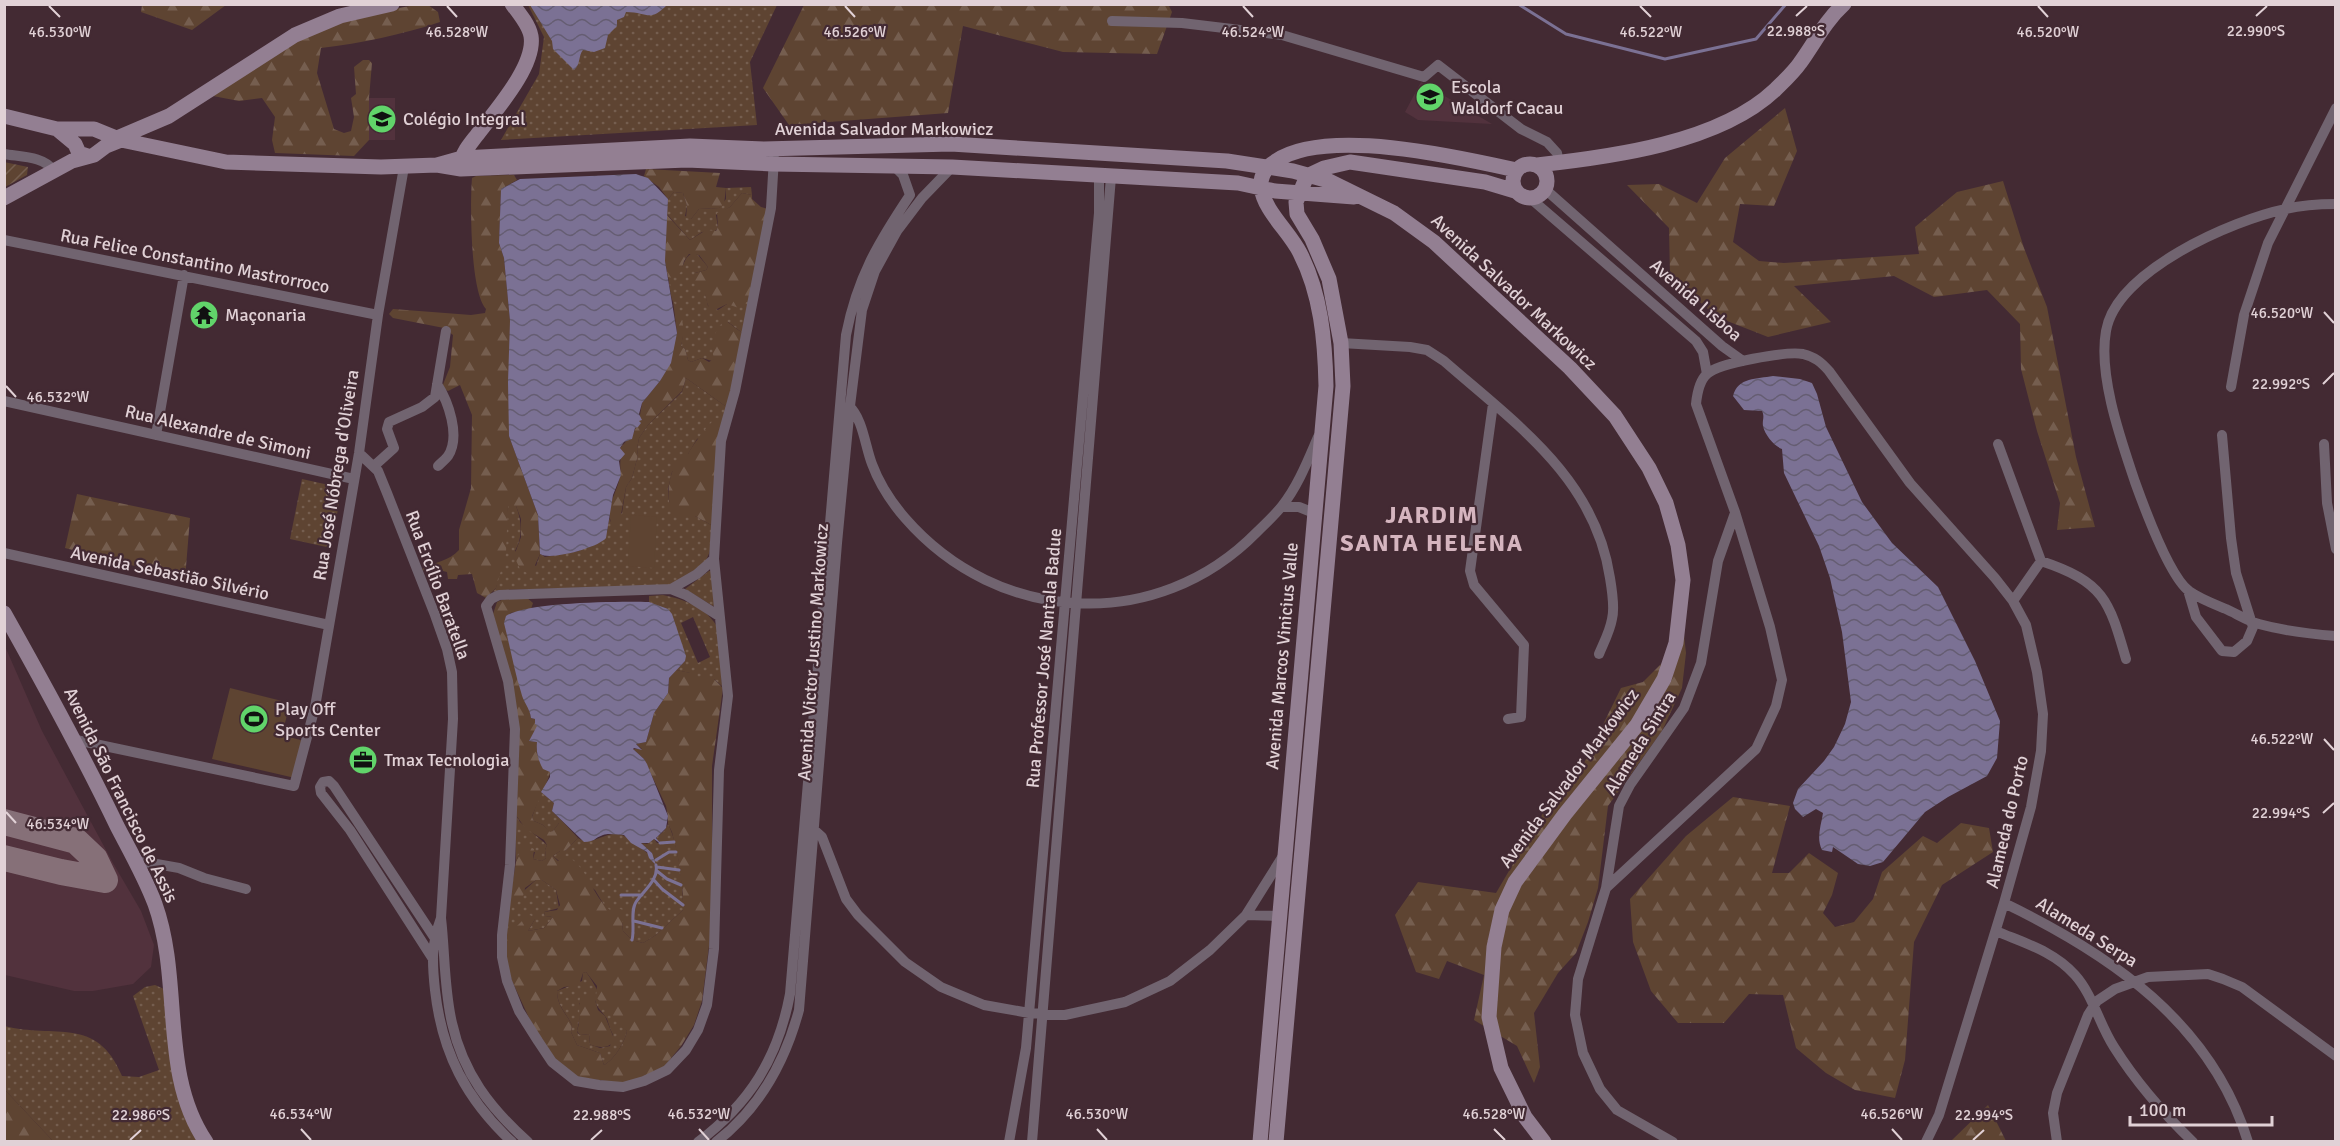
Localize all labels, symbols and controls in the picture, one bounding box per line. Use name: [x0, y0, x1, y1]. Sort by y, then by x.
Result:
text: 22.988°S: [1767, 22, 1825, 40]
text: 22.990°S: [2227, 22, 2285, 40]
text: 46.530°W: [29, 23, 92, 41]
text: 46.528°W: [426, 23, 489, 41]
text: 46.526°W: [824, 23, 887, 41]
text: 46.524°W: [1222, 23, 1285, 41]
text: 46.522°W: [1620, 23, 1683, 41]
text: 46.520°W: [2017, 23, 2080, 41]
place label: Escola Waldorf Cacau: [1451, 76, 1563, 119]
school or university icon: Escola Waldorf Cacau: [1414, 81, 1446, 113]
school or university icon: Colégio Integral: [366, 103, 398, 135]
place label: Colégio Integral: [403, 108, 526, 130]
street label: Avenida Salvador Markowicz: [775, 118, 993, 140]
street label: Avenida Salvador Markowicz: [1427, 209, 1601, 375]
street label: Rua Felice Constantino Mastrorroco: [59, 224, 331, 298]
street label: Avenida Lisboa: [1645, 254, 1747, 346]
temple icon: Maçonaria: [188, 299, 220, 331]
place label: Maçonaria: [225, 304, 306, 326]
text: 46.520°W: [2251, 304, 2314, 322]
street label: Rua José Nóbrega d'Oliveira: [308, 368, 364, 582]
text: 22.992°S: [2252, 375, 2310, 393]
text: 46.532°W: [27, 388, 90, 406]
street label: Rua Alexandre de Simoni: [123, 400, 313, 464]
district label: JARDIM SANTA HELENA: [1340, 500, 1524, 558]
street label: Rua Ercílio Baratella: [401, 508, 475, 662]
street label: Avenida Victor Justino Markowicz: [793, 523, 833, 781]
street label: Rua Professor José Nantala Badue: [1022, 527, 1066, 789]
street label: Avenida Sebastião Silvério: [69, 541, 271, 605]
street label: Avenida Marcos Vinicius Valle: [1261, 542, 1303, 770]
street label: Avenida São Francisco de Assis: [59, 684, 183, 906]
street label: Avenida Salvador Markowicz: [1494, 684, 1644, 872]
street label: Alameda Sintra: [1599, 687, 1681, 799]
place label: Play Off Sports Center: [275, 698, 381, 741]
sports icon: Play Off Sports Center: [238, 703, 270, 735]
text: 46.522°W: [2251, 730, 2314, 748]
office icon: Tmax Tecnologia: [347, 744, 379, 776]
place label: Tmax Tecnologia: [384, 749, 509, 771]
street label: Alameda do Porto: [1981, 753, 2033, 891]
text: 22.994°S: [2252, 804, 2310, 822]
text: 46.534°W: [27, 815, 90, 833]
street label: Alameda Serpa: [2032, 892, 2142, 972]
scale bar: [2130, 1089, 2272, 1127]
text: 100 m: [2139, 1099, 2186, 1121]
text: 46.534°W: [270, 1105, 333, 1123]
text: 46.532°W: [668, 1105, 731, 1123]
text: 46.530°W: [1066, 1105, 1129, 1123]
text: 46.528°W: [1463, 1105, 1526, 1123]
text: 46.526°W: [1861, 1105, 1924, 1123]
text: 22.986°S: [112, 1106, 170, 1124]
text: 22.988°S: [573, 1106, 631, 1124]
text: 22.994°S: [1955, 1106, 2013, 1124]

